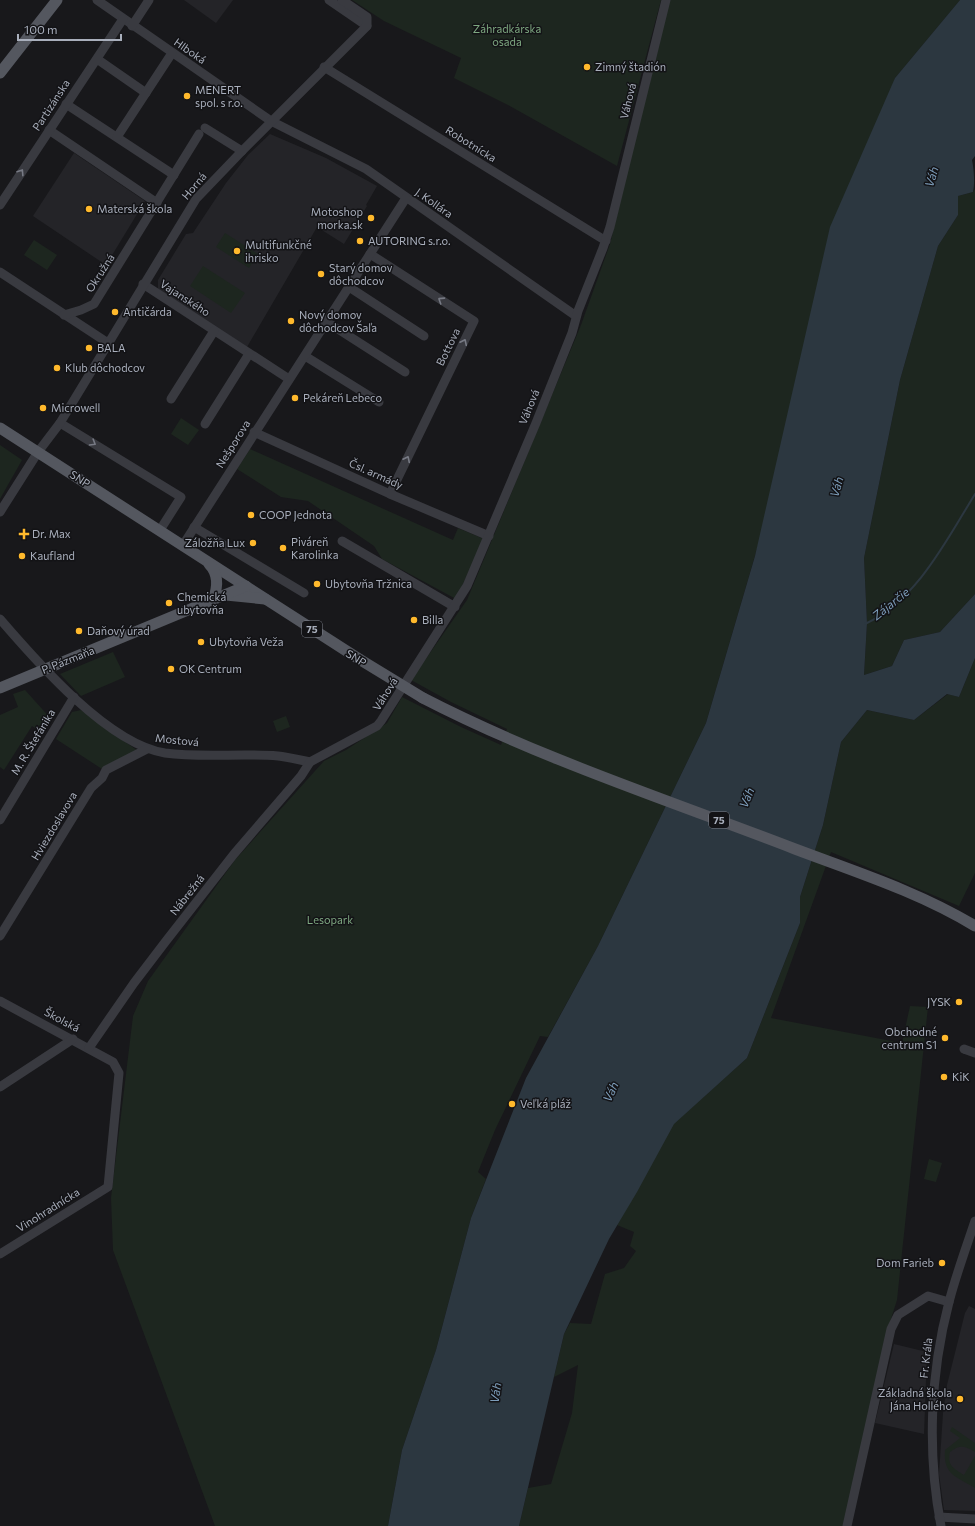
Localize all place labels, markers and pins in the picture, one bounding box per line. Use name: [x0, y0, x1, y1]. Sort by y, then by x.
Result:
place label: Zimný štadión: [595, 60, 666, 73]
marker: Zimný štadión: [582, 62, 592, 72]
place label: MENERT spol. s r.o.: [195, 83, 243, 109]
marker: MENERT spol. s r.o.: [182, 91, 192, 101]
place label: Materská škola: [97, 202, 172, 215]
marker: Materská škola: [84, 204, 94, 214]
place label: Motoshop morka.sk: [311, 205, 363, 231]
marker: Motoshop morka.sk: [366, 213, 376, 223]
place label: AUTORING s.r.o.: [368, 234, 451, 247]
marker: AUTORING s.r.o.: [355, 236, 365, 246]
place label: Multifunkčné ihrisko: [245, 238, 312, 264]
marker: Multifunkčné ihrisko: [232, 246, 242, 256]
place label: Starý domov dôchodcov: [329, 261, 393, 287]
marker: Starý domov dôchodcov: [316, 269, 326, 279]
place label: Antičárda: [123, 305, 172, 318]
marker: Antičárda: [110, 307, 120, 317]
place label: Nový domov dôchodcov Šaľa: [299, 308, 377, 334]
marker: Nový domov dôchodcov Šaľa: [286, 316, 296, 326]
place label: BALA: [97, 341, 126, 354]
marker: BALA: [84, 343, 94, 353]
place label: Klub dôchodcov: [65, 361, 145, 374]
marker: Klub dôchodcov: [52, 363, 62, 373]
place label: Pekáreň Lebeco: [303, 391, 382, 404]
marker: Pekáreň Lebeco: [290, 393, 300, 403]
place label: Microwell: [51, 401, 100, 414]
marker: Microwell: [38, 403, 48, 413]
place label: COOP Jednota: [259, 508, 332, 522]
marker: COOP Jednota: [246, 510, 256, 520]
place label: Dr. Max: [32, 527, 71, 540]
marker: Dr. Max: [19, 529, 29, 539]
place label: Piváreň Karolinka: [291, 535, 339, 561]
place label: Záložňa Lux: [185, 536, 245, 549]
marker: Záložňa Lux: [248, 538, 258, 548]
marker: Piváreň Karolinka: [278, 543, 288, 553]
place label: Kaufland: [30, 549, 75, 562]
marker: Kaufland: [17, 551, 27, 561]
place label: Ubytovňa Tržnica: [325, 577, 412, 590]
marker: Ubytovňa Tržnica: [312, 579, 322, 589]
place label: Chemická ubytovňa: [177, 590, 226, 616]
marker: Chemická ubytovňa: [164, 598, 174, 608]
place label: Billa: [422, 613, 443, 626]
marker: Billa: [409, 615, 419, 625]
place label: Daňový úrad: [87, 624, 150, 637]
marker: Daňový úrad: [74, 626, 84, 636]
place label: Ubytovňa Veža: [209, 635, 284, 648]
marker: Ubytovňa Veža: [196, 637, 206, 647]
place label: OK Centrum: [179, 662, 242, 675]
marker: OK Centrum: [166, 664, 176, 674]
place label: JYSK: [927, 995, 952, 1009]
marker: JYSK: [954, 997, 964, 1007]
place label: Obchodné centrum S1: [882, 1025, 937, 1051]
marker: Obchodné centrum S1: [940, 1033, 950, 1043]
place label: KiK: [952, 1070, 970, 1083]
marker: KiK: [939, 1072, 949, 1082]
place label: Veľká pláž: [520, 1097, 571, 1110]
marker: Veľká pláž: [507, 1099, 517, 1109]
place label: Dom Farieb: [876, 1256, 934, 1269]
marker: Dom Farieb: [937, 1258, 947, 1268]
place label: Základná škola Jána Hollého: [878, 1386, 952, 1413]
marker: Základná škola Jána Hollého: [955, 1394, 965, 1404]

